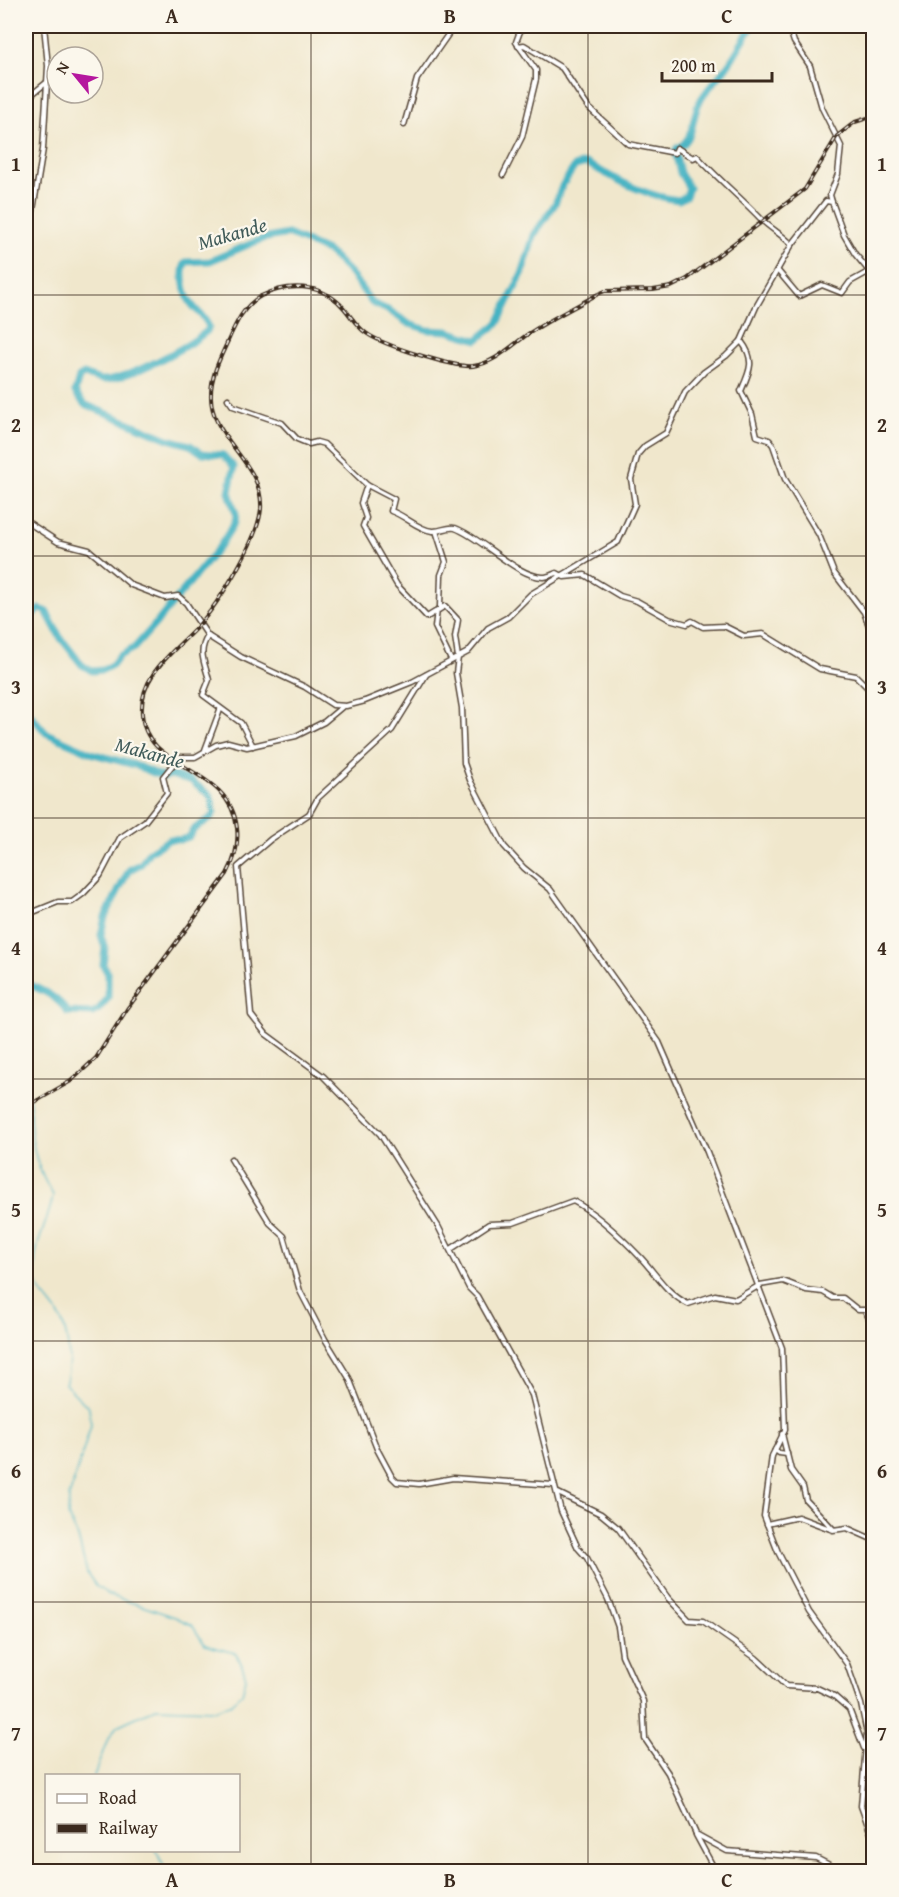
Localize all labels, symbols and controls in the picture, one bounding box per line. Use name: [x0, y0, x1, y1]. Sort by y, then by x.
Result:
text: A: [166, 1, 179, 30]
text: B: [444, 1, 456, 30]
text: C: [721, 1, 733, 30]
north arrow: [45, 45, 105, 105]
scale bar: [662, 45, 772, 83]
text: 200 m: [671, 52, 716, 79]
text: N: [49, 57, 75, 78]
text: 1: [11, 149, 21, 178]
text: 1: [877, 149, 887, 178]
water label: Makande: [194, 209, 270, 257]
text: 2: [11, 410, 21, 439]
text: 2: [877, 410, 887, 439]
text: 3: [11, 672, 21, 701]
text: 3: [877, 672, 887, 701]
water label: Makande: [112, 729, 188, 775]
text: 4: [11, 933, 21, 962]
text: 4: [877, 933, 887, 962]
text: 5: [11, 1195, 21, 1224]
text: 5: [877, 1195, 887, 1224]
text: 6: [11, 1456, 21, 1485]
text: 6: [877, 1456, 887, 1485]
text: 7: [11, 1718, 21, 1747]
text: 7: [877, 1718, 887, 1747]
legend: [45, 1774, 240, 1852]
text: Road: [99, 1784, 137, 1811]
text: Railway: [99, 1814, 158, 1841]
text: A: [166, 1865, 179, 1894]
text: B: [444, 1865, 456, 1894]
text: C: [721, 1865, 733, 1894]

